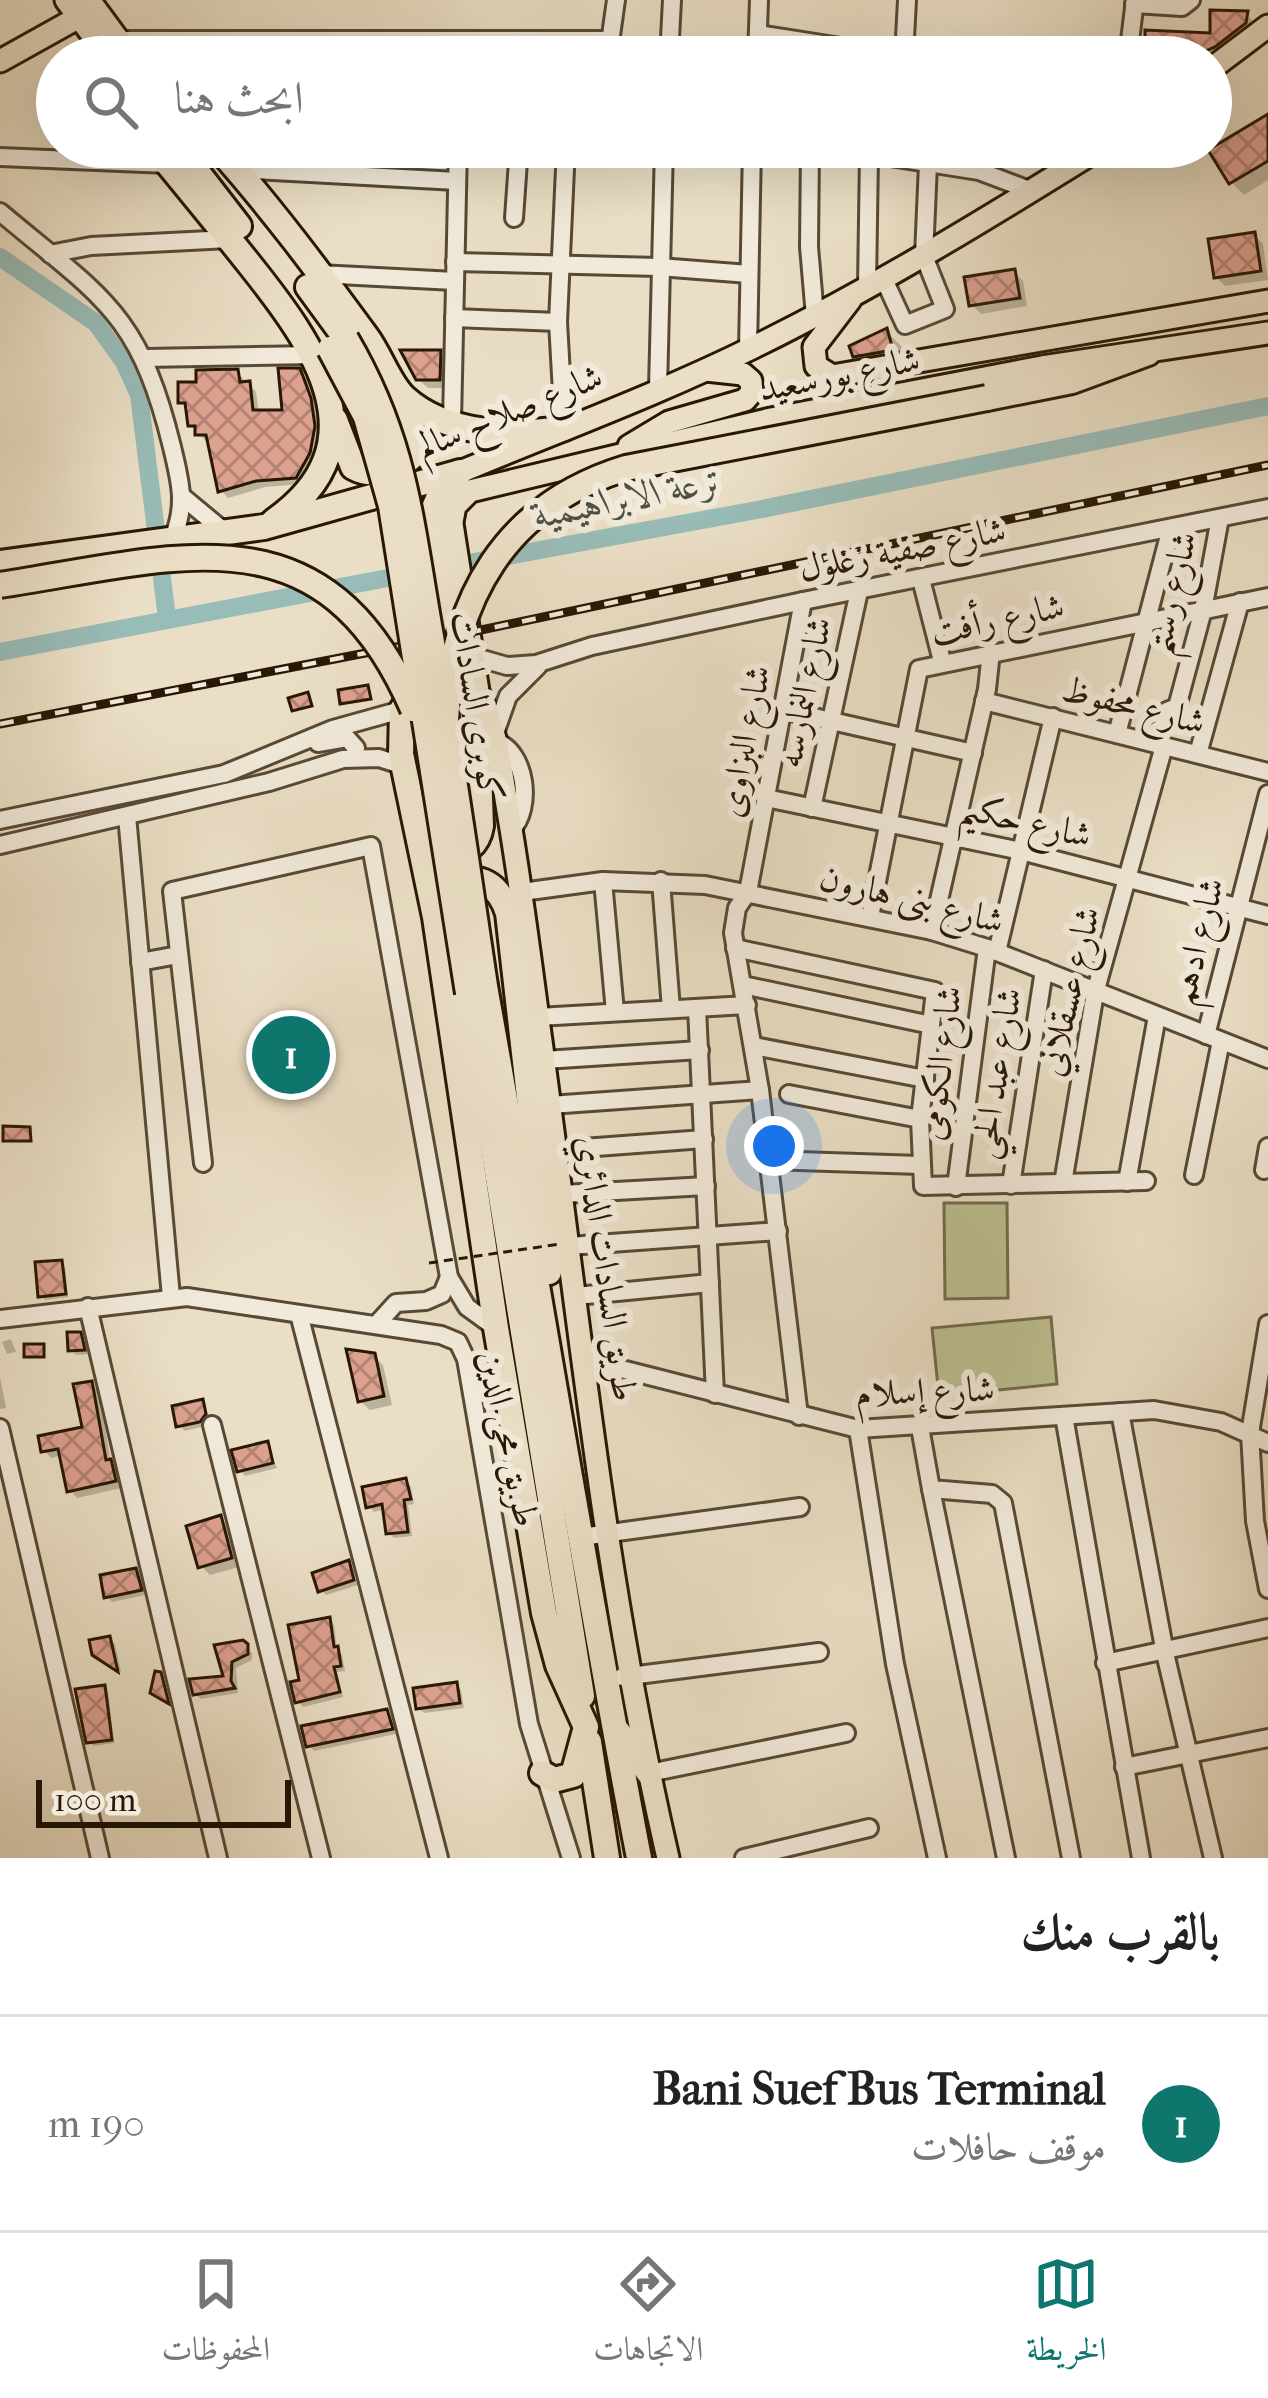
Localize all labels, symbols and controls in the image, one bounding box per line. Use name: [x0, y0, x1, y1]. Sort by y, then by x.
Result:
search box: [36, 36, 1232, 168]
icon: search: [78, 69, 144, 135]
text: ابحث هنا: [174, 72, 304, 125]
street label: شارع بورسعيد: [755, 338, 925, 419]
street label: شارع صلاح سالم: [410, 355, 612, 477]
water label: ترعة الابراهيمية: [526, 456, 727, 538]
street label: شارع صفية زغلول: [795, 508, 1011, 598]
street label: شارع رستم: [1136, 528, 1219, 662]
street label: شارع رأفت: [926, 580, 1070, 662]
street label: كوبرى السادات: [440, 608, 513, 804]
street label: شارع النمارسه: [768, 613, 849, 773]
street label: شارع البزاوى: [709, 662, 788, 822]
street label: شارع محفوظ: [1055, 667, 1210, 752]
street label: شارع حكيم: [953, 786, 1095, 870]
street label: شارع بنى هارون: [813, 856, 1008, 951]
street label: شارع ادهم: [1161, 873, 1245, 1012]
street label: شارع عسقلاني: [1029, 902, 1118, 1082]
street label: شارع الكومى: [910, 983, 979, 1144]
street label: شارع عبد الحي: [962, 985, 1043, 1164]
pin: 1: [252, 1010, 330, 1100]
your location: [744, 1116, 804, 1176]
street label: طريق السادات الدائري: [561, 1132, 646, 1405]
street label: طريق محى الدين: [466, 1346, 548, 1531]
street label: شارع إسلام: [855, 1368, 996, 1424]
scale bar: [36, 1774, 291, 1827]
text: 100 m: [54, 1781, 137, 1820]
text: بالقرب منك: [1021, 1902, 1220, 1962]
text: Bani Suef Bus Terminal: [653, 2063, 1106, 2116]
text: 190 m: [48, 2101, 145, 2147]
text: 1: [1174, 2101, 1188, 2147]
text: موقف حافلات: [911, 2124, 1106, 2170]
tab: المحفوظات: [161, 2251, 270, 2381]
tab: الاتجاهات: [593, 2251, 703, 2381]
tab: الخريطة: [1026, 2251, 1107, 2381]

